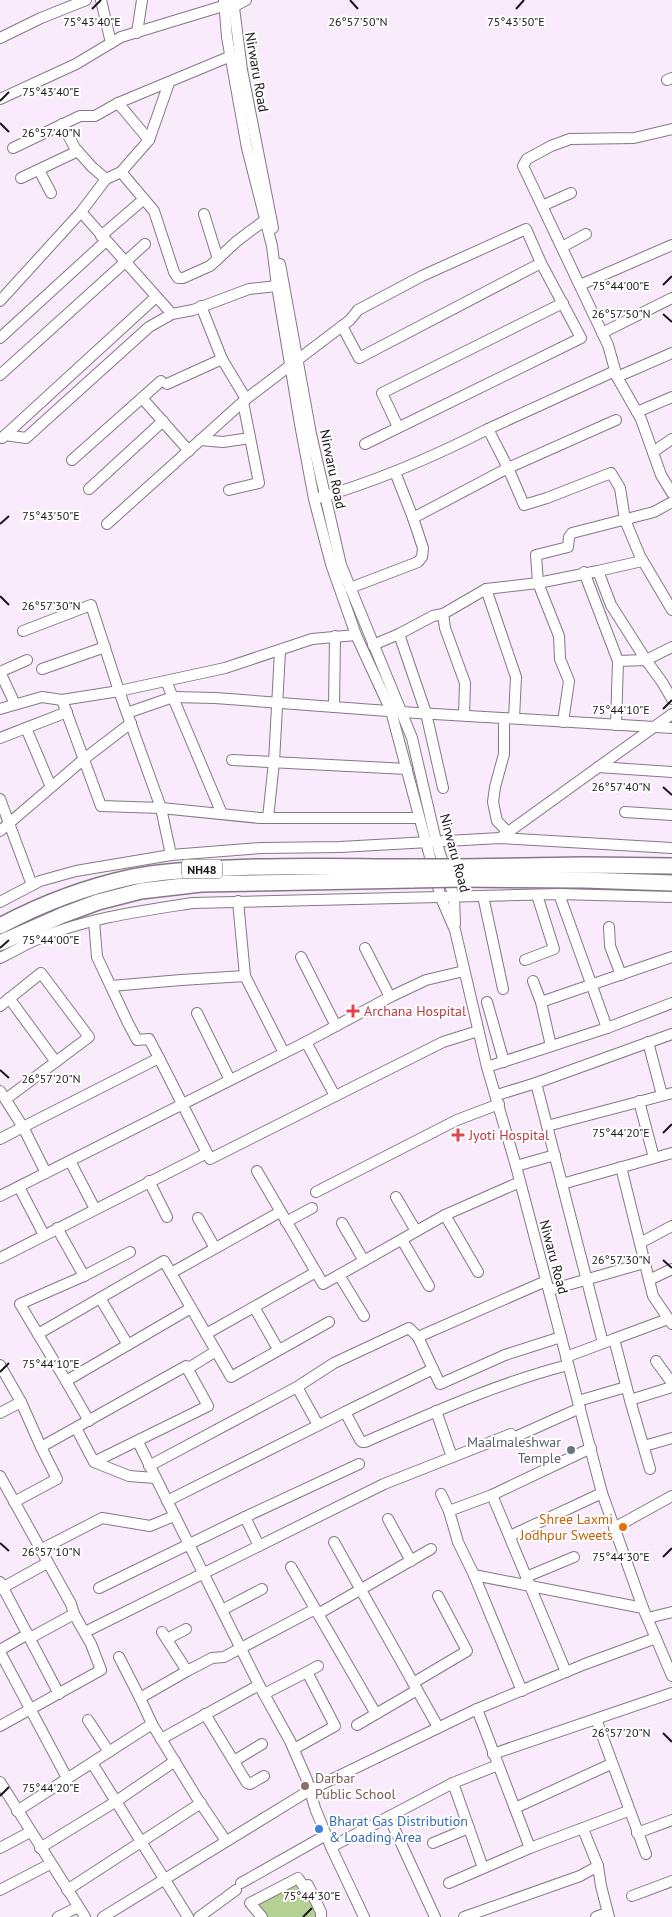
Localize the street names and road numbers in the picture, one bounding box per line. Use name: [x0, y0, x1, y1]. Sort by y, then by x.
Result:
street label: Nirwaru Road: [241, 31, 273, 113]
street label: Nirwaru Road: [316, 428, 350, 510]
street label: Nirwaru Road: [436, 812, 474, 894]
road number: NH48: [182, 860, 222, 879]
street label: Niwaru Road: [535, 1218, 573, 1296]

